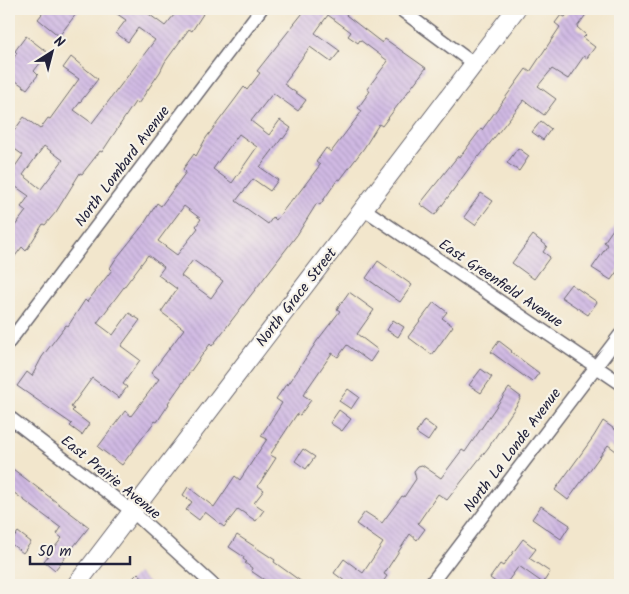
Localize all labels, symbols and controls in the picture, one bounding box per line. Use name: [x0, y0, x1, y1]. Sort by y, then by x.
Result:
north arrow: [28, 28, 78, 78]
text: N: [49, 31, 69, 54]
street label: North Lombard Avenue: [69, 101, 177, 232]
street label: East Greenfield Avenue: [433, 233, 568, 335]
street label: North Grace Street: [250, 243, 343, 352]
street label: North La Londe Avenue: [458, 383, 568, 518]
street label: East Prairie Avenue: [55, 430, 166, 526]
scale bar: [30, 534, 130, 566]
text: 50 m: [38, 540, 72, 564]

